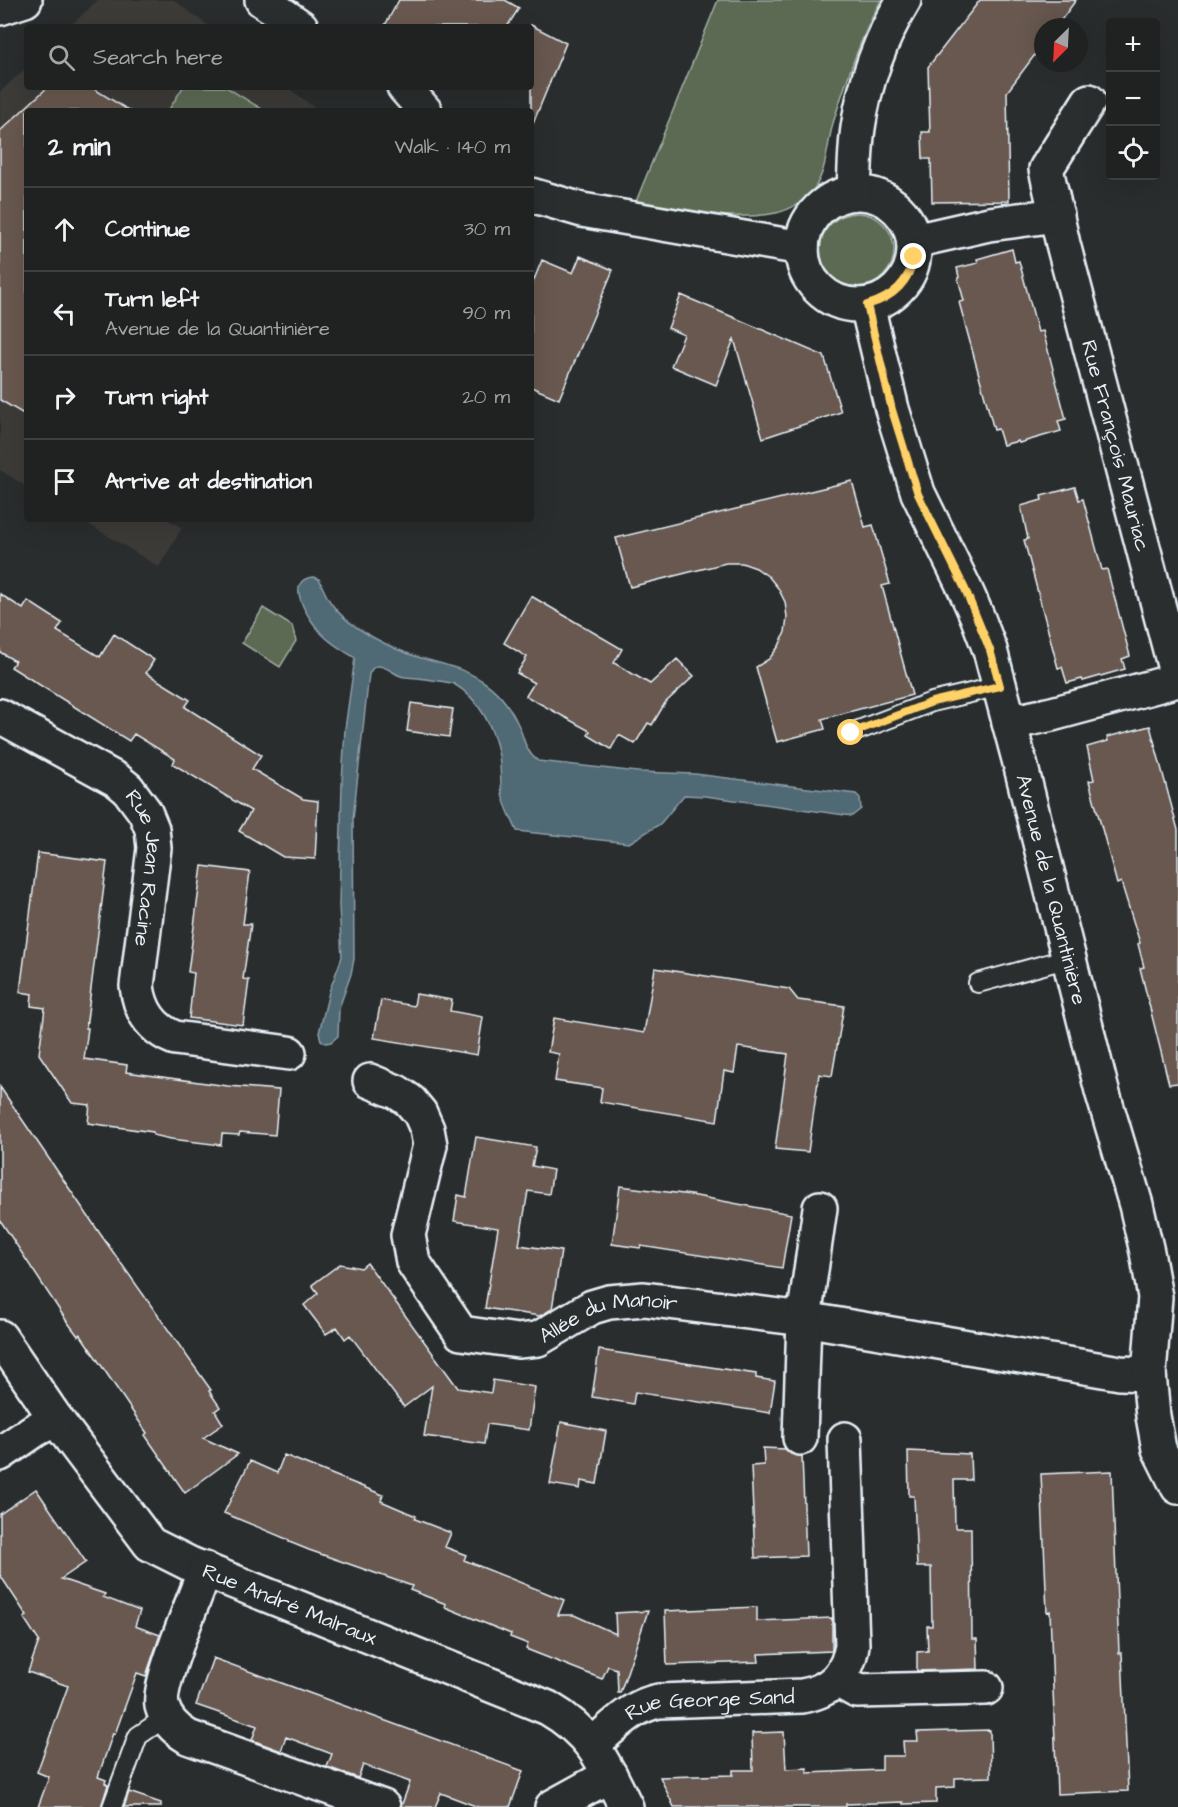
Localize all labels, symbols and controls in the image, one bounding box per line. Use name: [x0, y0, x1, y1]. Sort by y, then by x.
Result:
north arrow: [1034, 18, 1088, 72]
map controls: [1106, 18, 1160, 180]
button: +: [1106, 18, 1160, 72]
search box: [24, 24, 534, 90]
icon: search: [45, 41, 78, 74]
text: Search here: [93, 42, 223, 73]
button: −: [1106, 72, 1160, 126]
button: locate: [1106, 126, 1160, 180]
text: 2 min: [48, 129, 110, 165]
text: Walk · 140 m: [394, 133, 510, 161]
icon: ahead: [48, 213, 81, 246]
text: Continue: [105, 214, 190, 245]
text: 30 m: [464, 215, 510, 243]
route end: [900, 243, 926, 269]
text: Turn left: [105, 284, 199, 315]
icon: left: [48, 297, 81, 330]
text: 90 m: [462, 299, 510, 327]
text: Avenue de la Quantinière: [105, 315, 330, 343]
street label: Rue François Mauriac: [1074, 337, 1157, 555]
icon: right: [48, 381, 81, 414]
text: Turn right: [105, 382, 208, 413]
text: 20 m: [462, 383, 510, 411]
icon: arrive: [48, 465, 81, 498]
text: Arrive at destination: [105, 466, 312, 497]
route start: [837, 719, 863, 745]
street label: Avenue de la Quantinière: [1008, 771, 1094, 1008]
street label: Rue Jean Racine: [118, 784, 168, 948]
street label: Allée du Manoir: [533, 1285, 680, 1350]
street label: Rue André Malraux: [198, 1556, 381, 1653]
street label: Rue George Sand: [620, 1682, 795, 1728]

